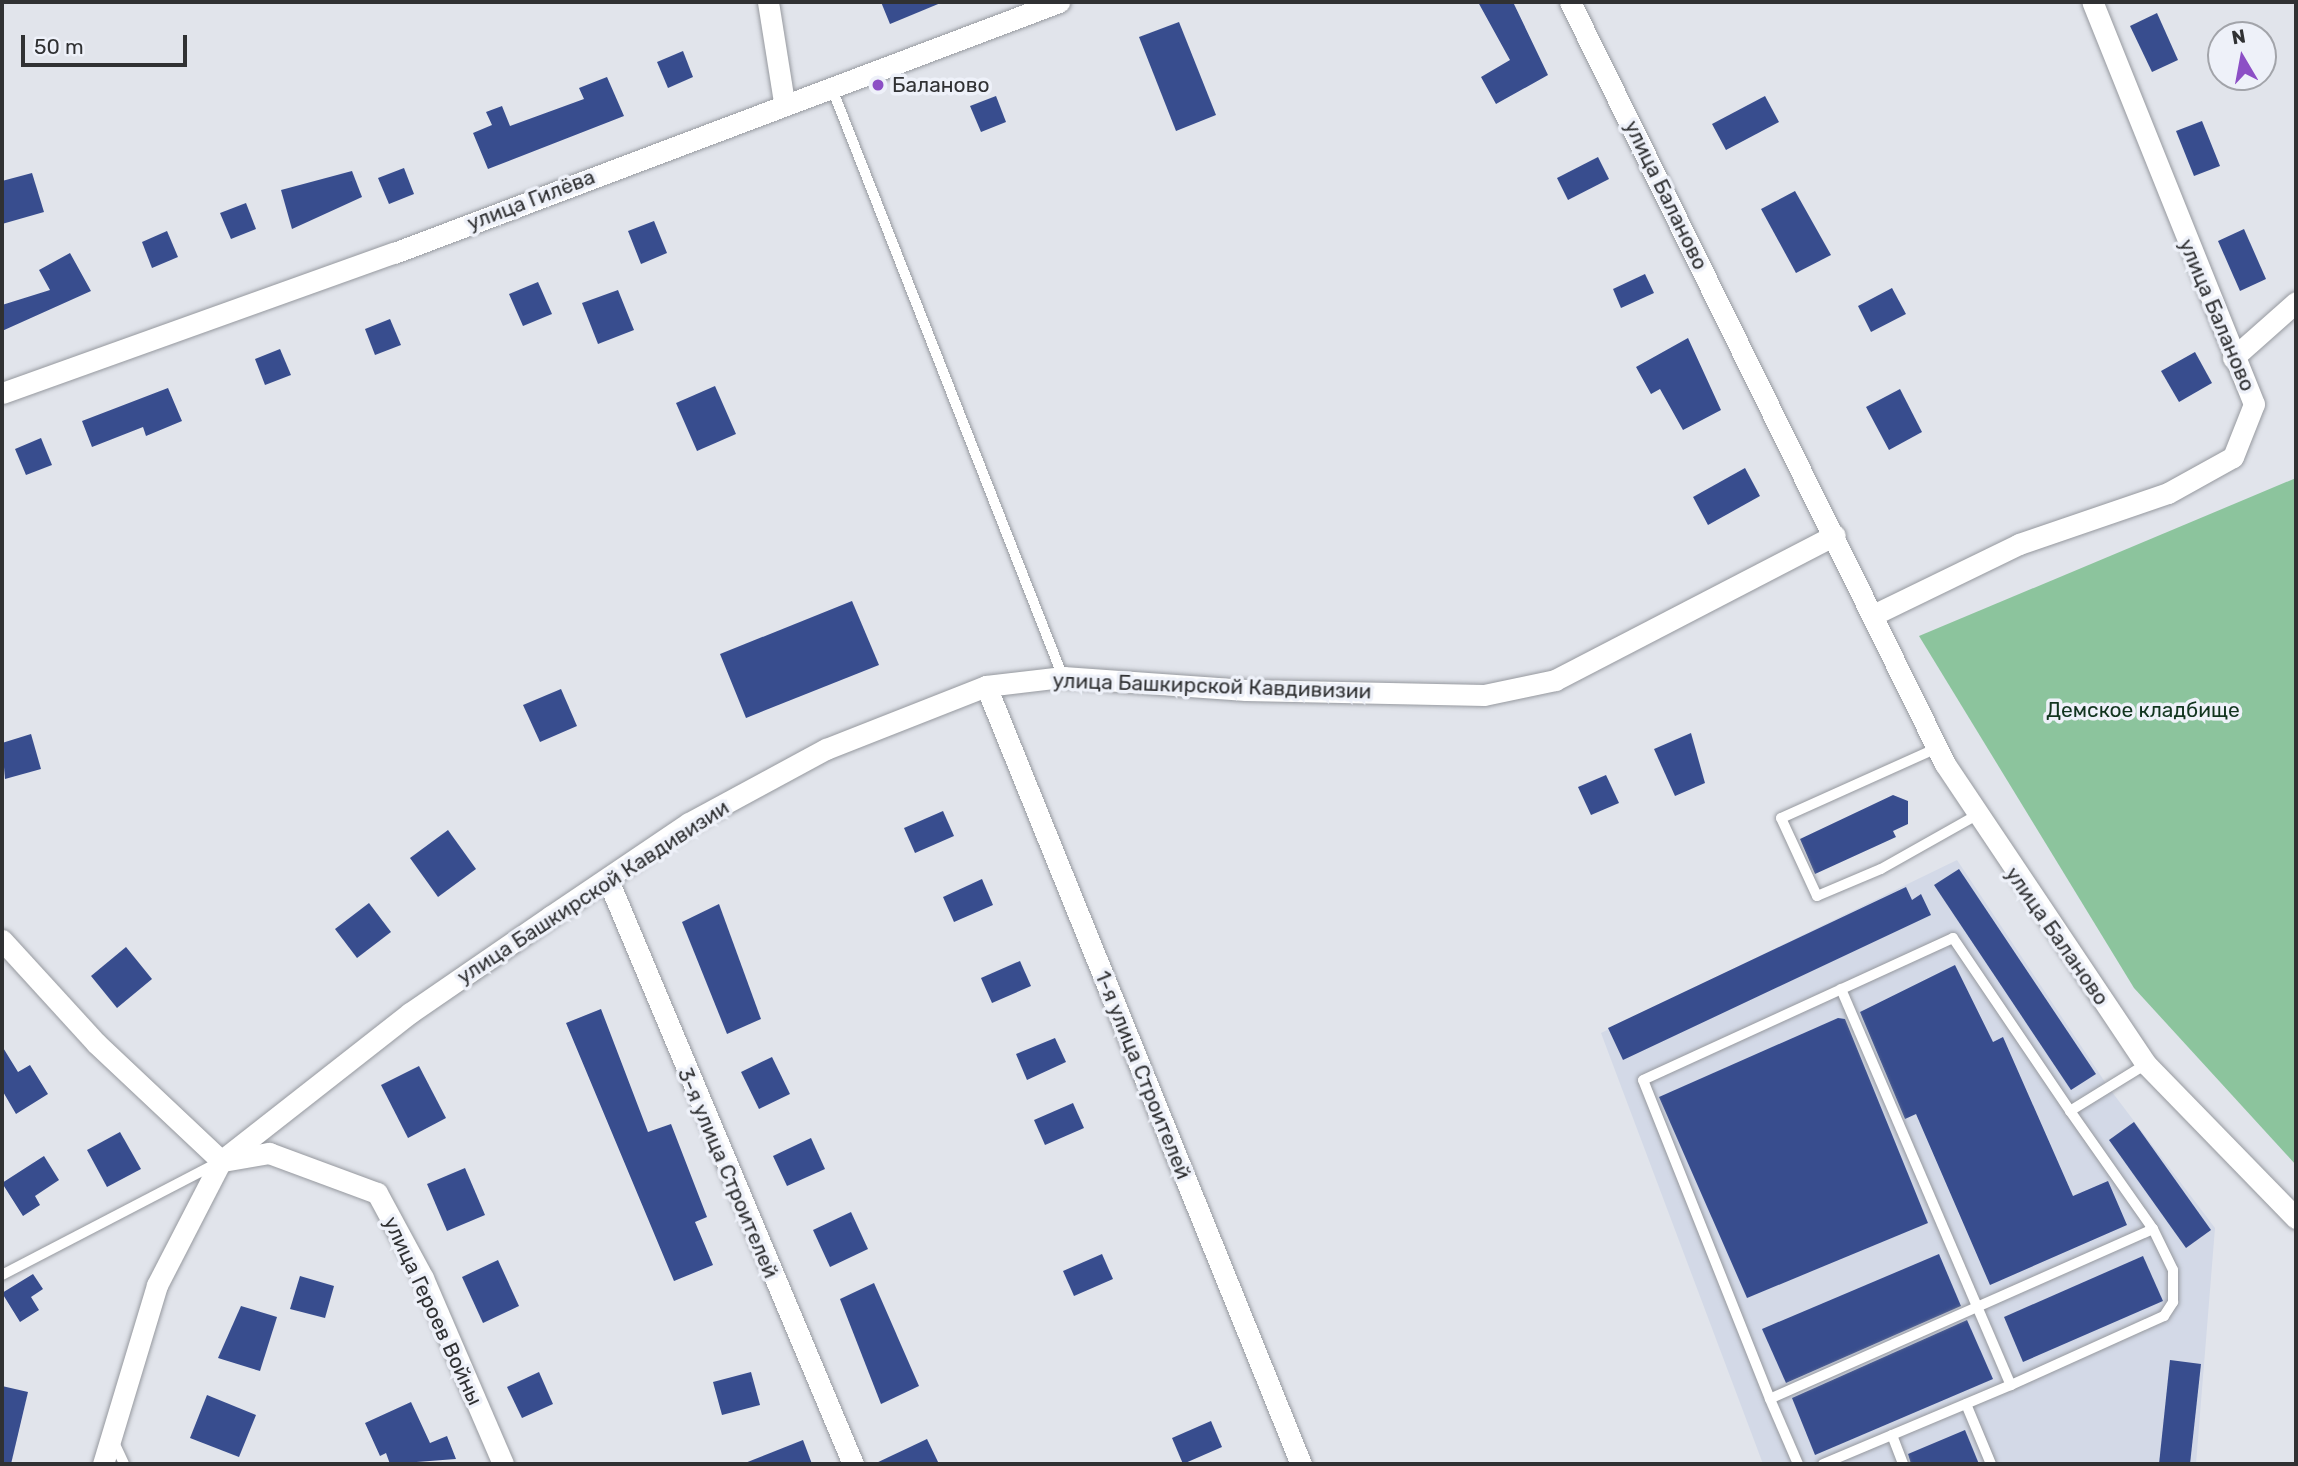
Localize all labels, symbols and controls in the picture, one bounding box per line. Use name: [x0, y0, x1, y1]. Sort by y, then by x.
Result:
scale bar: [24, 21, 191, 65]
north arrow: [2207, 21, 2277, 91]
text: N: [2230, 24, 2247, 49]
text: 50 m: [34, 34, 84, 59]
place label: Баланово: [892, 72, 989, 98]
marker: Баланово: [870, 77, 886, 93]
street label: улица Баланово: [1619, 116, 1713, 274]
street label: улица Гилёва: [464, 164, 598, 236]
street label: улица Баланово: [2174, 235, 2260, 395]
street label: улица Башкирской Кавдивизии: [1052, 668, 1372, 704]
park label: Демское кладбище: [2046, 697, 2240, 723]
street label: улица Башкирской Кавдивизии: [452, 795, 734, 989]
street label: улица Баланово: [2000, 862, 2114, 1010]
street label: 1-я улица Строителей: [1090, 967, 1196, 1183]
street label: 3-я улица Строителей: [672, 1064, 784, 1282]
street label: улица Героев Войны: [378, 1213, 488, 1409]

